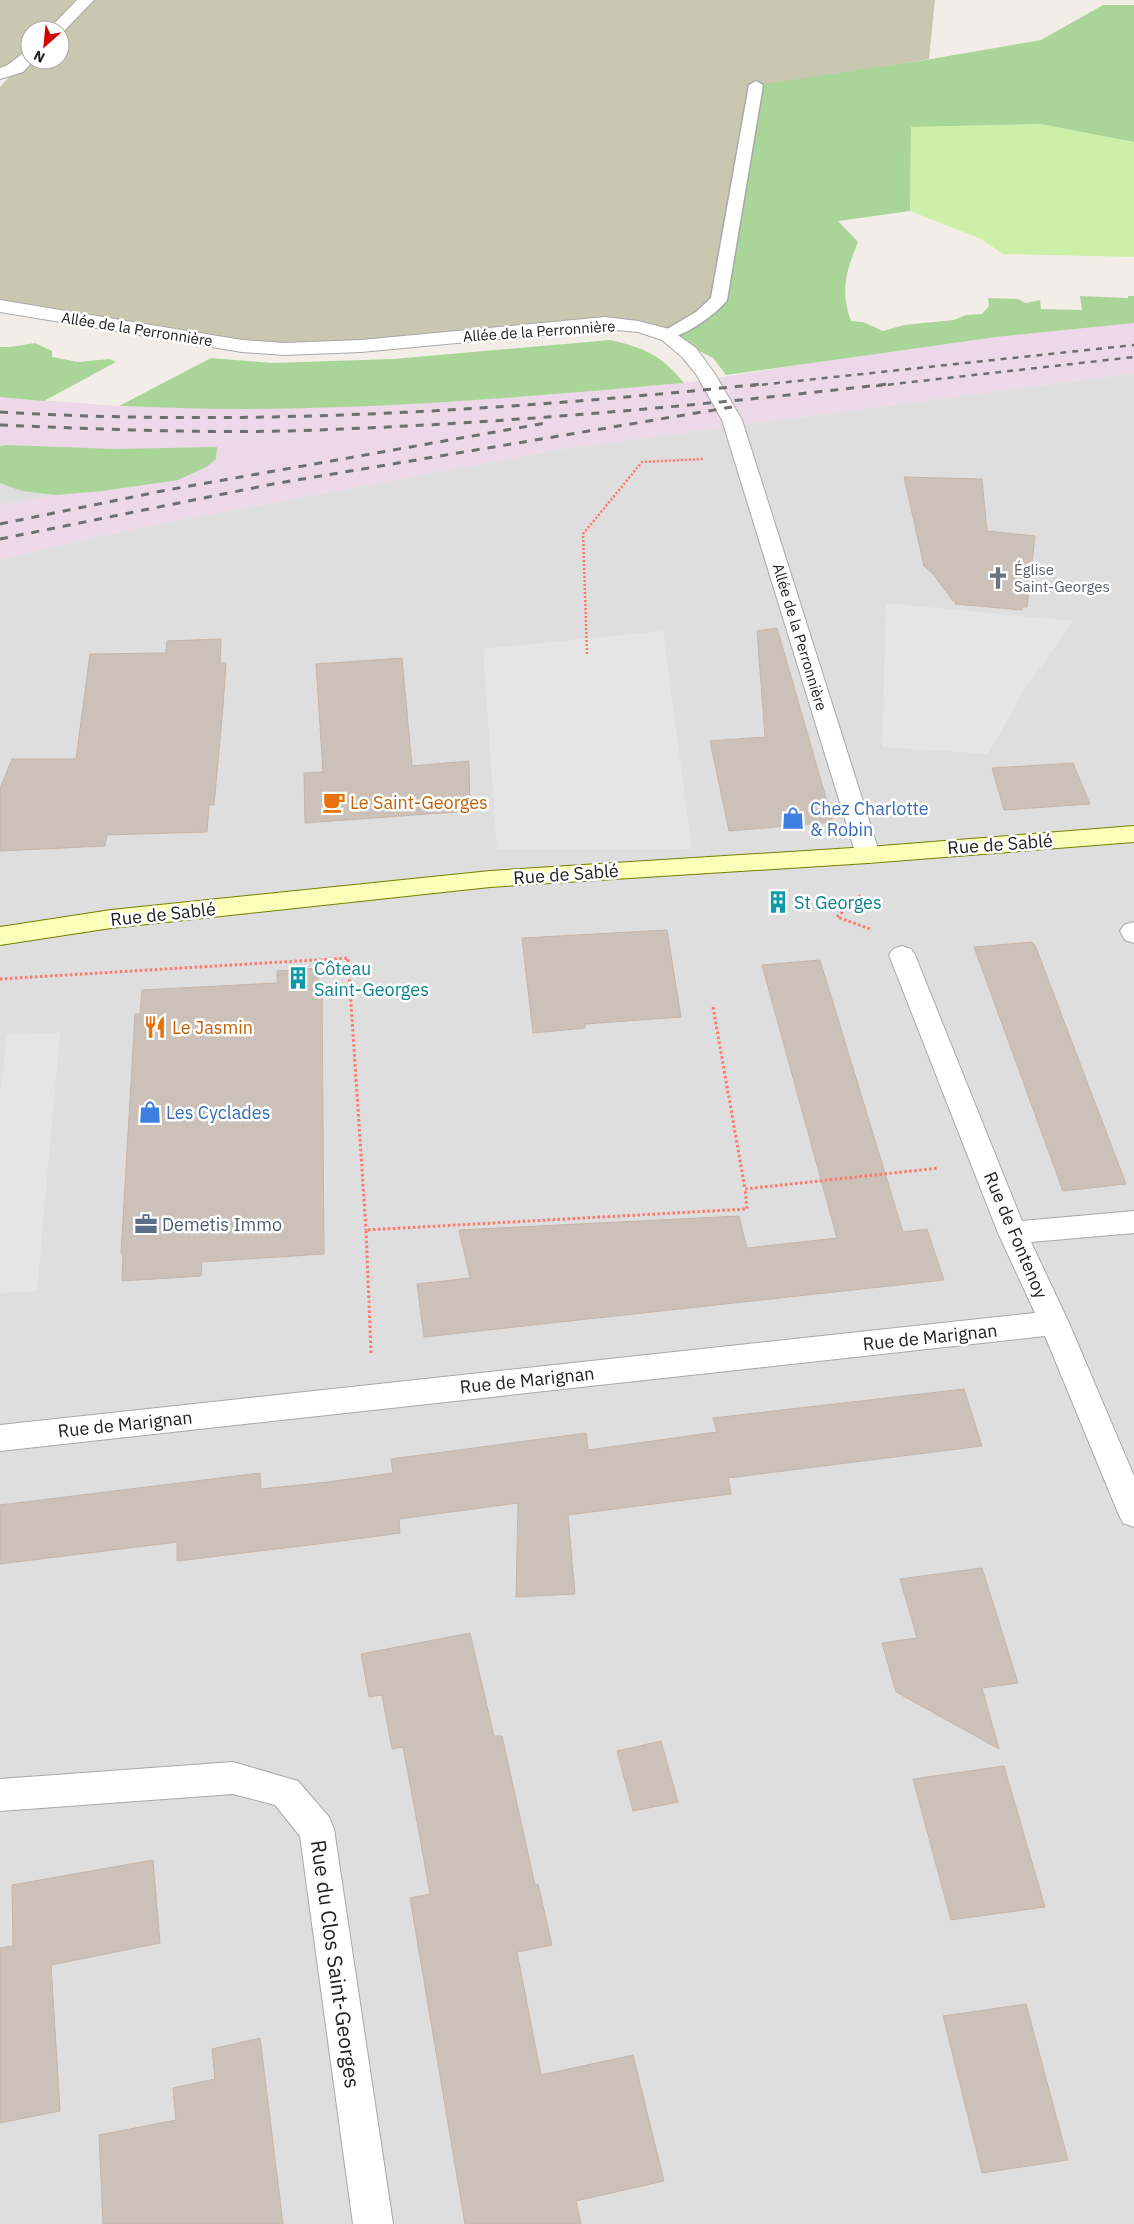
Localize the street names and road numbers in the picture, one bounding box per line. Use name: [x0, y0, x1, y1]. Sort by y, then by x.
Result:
street label: Allée de la Perronnière: [60, 308, 214, 350]
street label: Allée de la Perronnière: [462, 316, 616, 346]
street label: Allée de la Perronnière: [769, 561, 831, 713]
street label: Rue de Sablé: [946, 829, 1054, 859]
street label: Rue de Sablé: [512, 859, 620, 889]
street label: Rue de Sablé: [109, 897, 217, 931]
street label: Rue de Fontenoy: [979, 1168, 1053, 1302]
street label: Rue de Marignan: [861, 1318, 999, 1356]
street label: Rue de Marignan: [458, 1361, 596, 1399]
street label: Rue de Marignan: [56, 1405, 194, 1443]
street label: Rue du Clos Saint-Georges: [305, 1838, 367, 2090]

